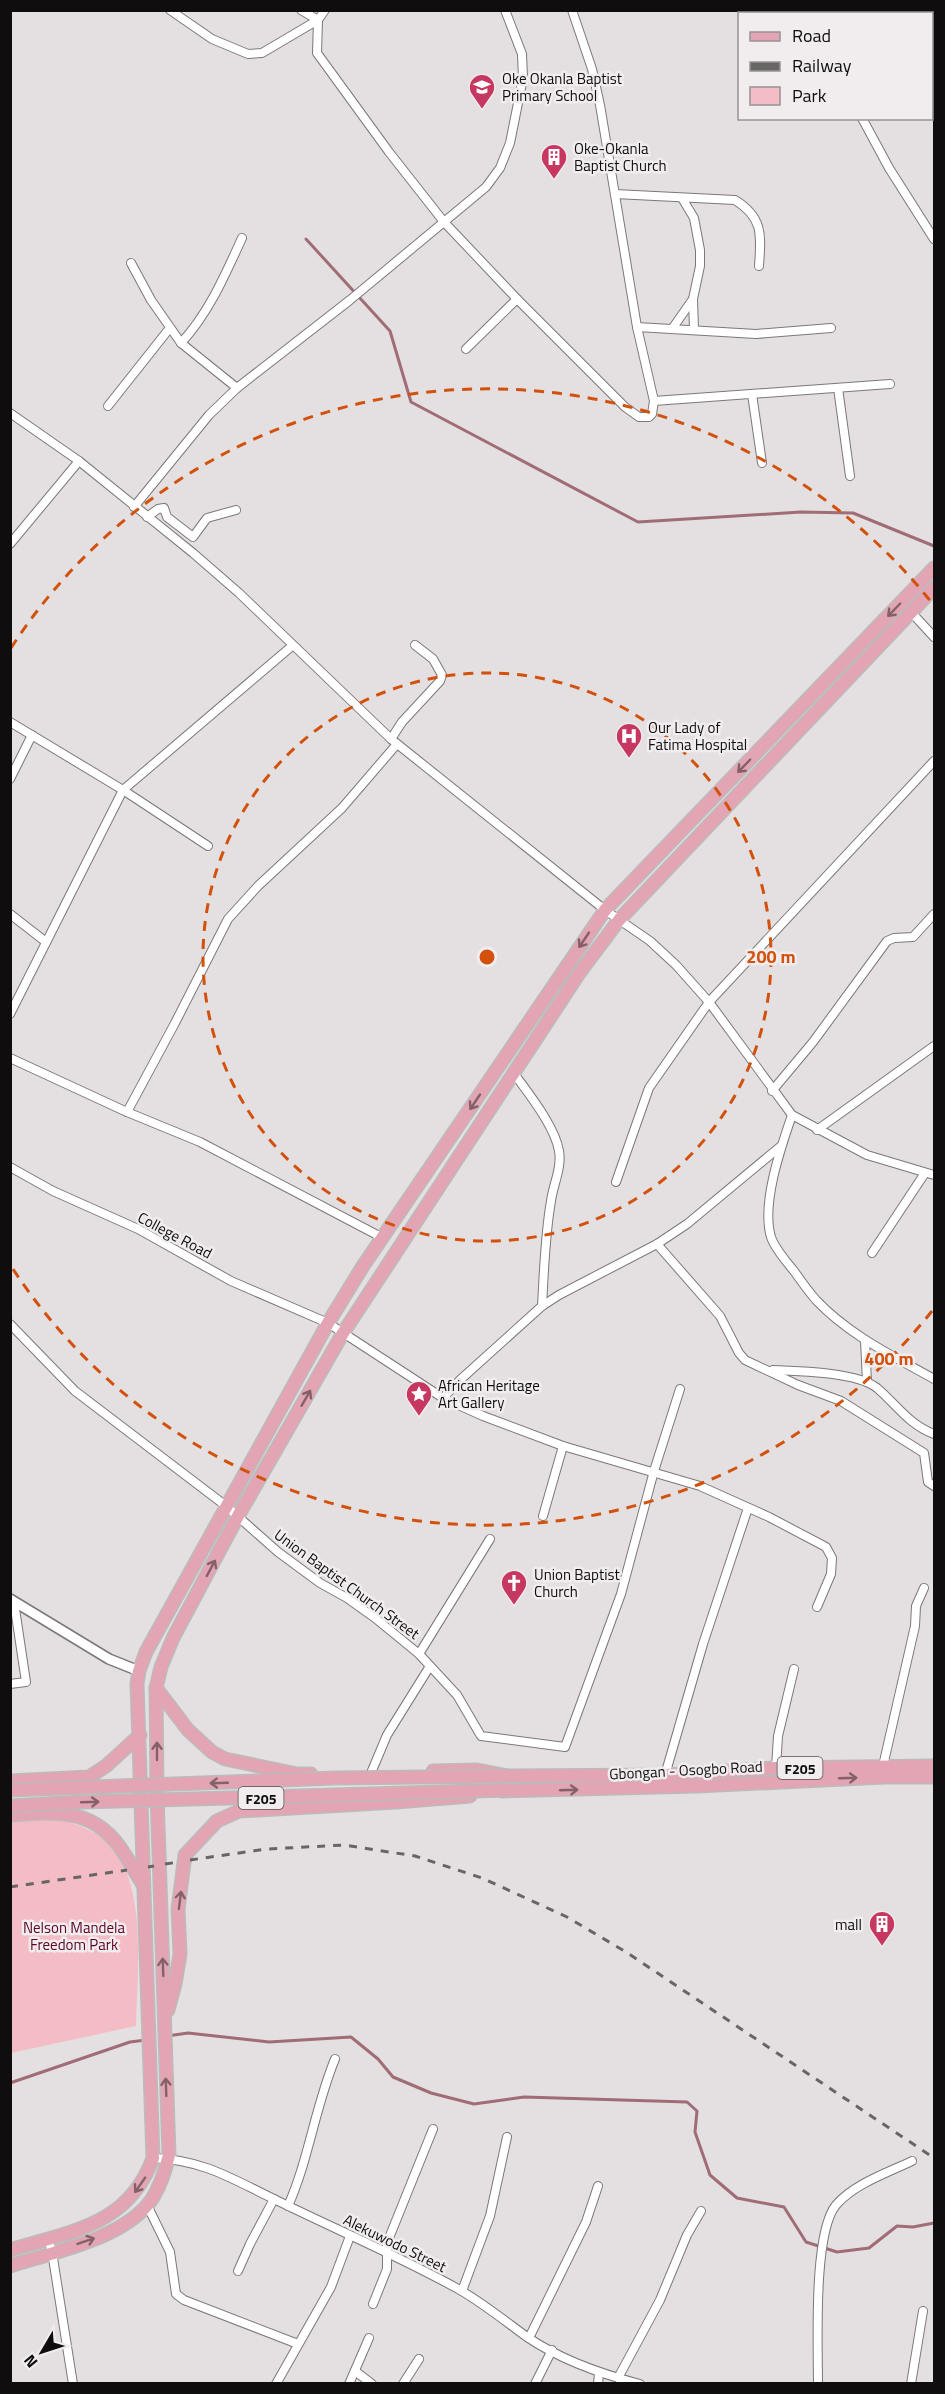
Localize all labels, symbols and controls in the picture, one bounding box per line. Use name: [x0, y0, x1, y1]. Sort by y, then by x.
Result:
legend: [738, 12, 933, 120]
text: Road: [792, 22, 831, 49]
text: Railway: [792, 52, 852, 79]
place label: Oke Okanla Baptist Primary School: [502, 67, 623, 107]
school or university icon: Oke Okanla Baptist Primary School: [467, 72, 497, 110]
text: Park: [792, 82, 827, 109]
place label: Oke-Okanla Baptist Church: [574, 137, 667, 177]
building icon: Oke-Okanla Baptist Church: [539, 142, 569, 180]
one-way arrow: [887, 603, 901, 618]
place label: Our Lady of Fatima Hospital: [648, 716, 747, 756]
hospital icon: Our Lady of Fatima Hospital: [614, 721, 644, 759]
one-way arrow: [737, 758, 751, 773]
one-way arrow: [578, 932, 590, 948]
text: 200 m: [746, 943, 796, 970]
centre of rings: [477, 947, 497, 967]
one-way arrow: [469, 1093, 481, 1109]
street label: College Road: [134, 1206, 216, 1264]
text: 400 m: [864, 1345, 914, 1372]
place label: African Heritage Art Gallery: [438, 1374, 540, 1414]
place icon: African Heritage Art Gallery: [404, 1379, 434, 1417]
one-way arrow: [300, 1390, 312, 1407]
street label: Union Baptist Church Street: [270, 1523, 425, 1645]
one-way arrow: [206, 1560, 217, 1578]
place label: Union Baptist Church: [534, 1563, 620, 1603]
church icon: Union Baptist Church: [499, 1568, 529, 1606]
one-way arrow: [151, 1741, 163, 1761]
street label: Gbongan - Osogbo Road: [609, 1754, 763, 1786]
road number: F205: [778, 1757, 822, 1779]
one-way arrow: [838, 1772, 858, 1783]
one-way arrow: [209, 1777, 229, 1788]
one-way arrow: [559, 1784, 579, 1796]
road number: F205: [238, 1787, 284, 1809]
one-way arrow: [79, 1796, 99, 1808]
one-way arrow: [174, 1891, 185, 1911]
building icon: mall: [867, 1909, 897, 1947]
place label: mall: [835, 1913, 862, 1936]
park label: Nelson Mandela Freedom Park: [23, 1916, 125, 1956]
one-way arrow: [157, 1957, 168, 1977]
one-way arrow: [161, 2078, 172, 2098]
one-way arrow: [134, 2176, 146, 2193]
street label: Alekuwodo Street: [340, 2208, 451, 2278]
one-way arrow: [76, 2234, 95, 2245]
north arrow: [12, 2322, 72, 2382]
text: N: [18, 2350, 43, 2373]

